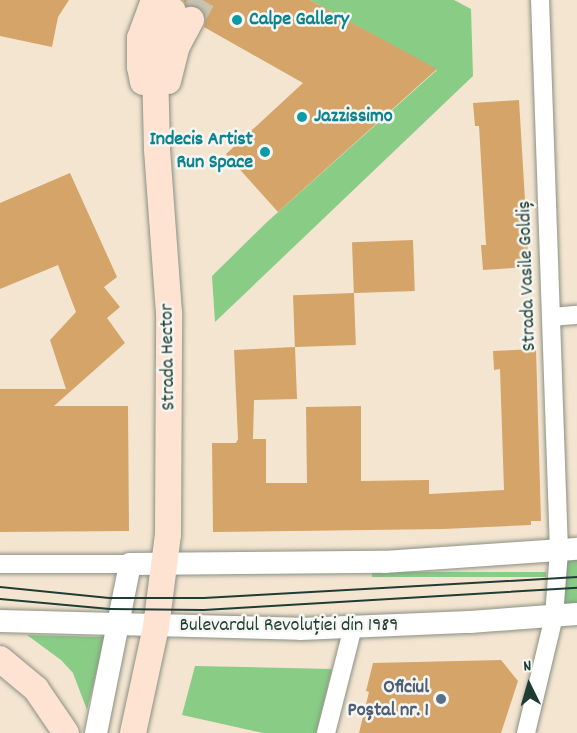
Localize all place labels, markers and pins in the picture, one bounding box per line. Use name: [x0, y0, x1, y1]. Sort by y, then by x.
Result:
place label: Calpe Gallery: [249, 8, 349, 32]
marker: Calpe Gallery: [230, 13, 244, 27]
place label: Jazzissimo: [314, 105, 393, 129]
marker: Jazzissimo: [295, 110, 309, 124]
place label: Indecis Artist Run Space: [150, 128, 253, 175]
marker: Indecis Artist Run Space: [258, 145, 272, 159]
place label: Oficiul Poștal nr. 1: [348, 676, 429, 723]
marker: Oficiul Poștal nr. 1: [434, 692, 448, 706]

